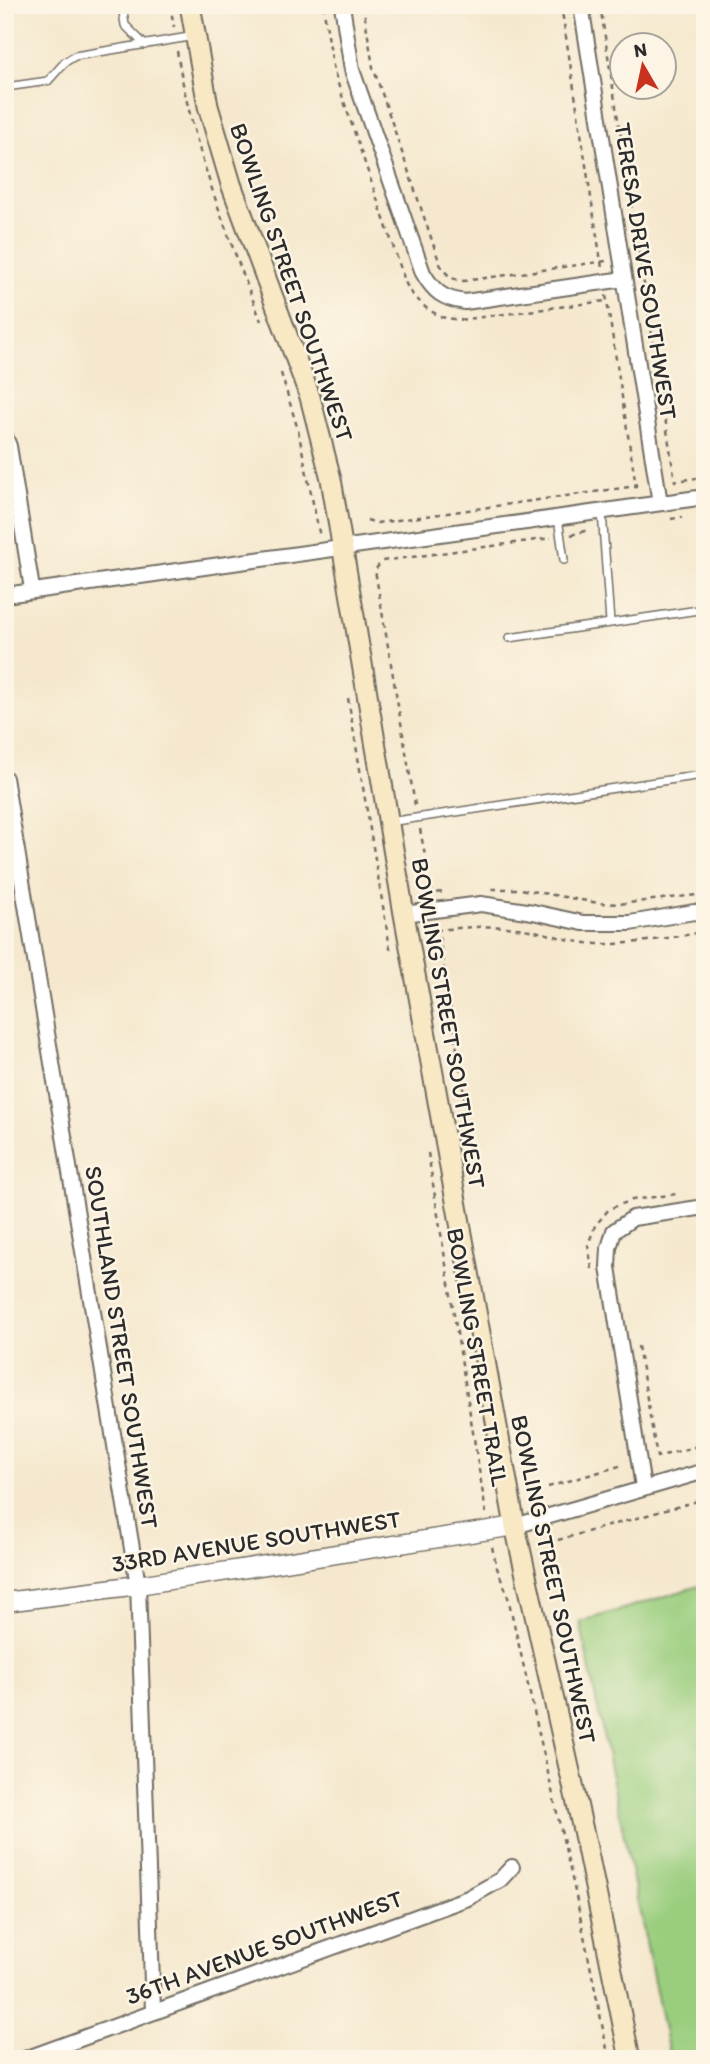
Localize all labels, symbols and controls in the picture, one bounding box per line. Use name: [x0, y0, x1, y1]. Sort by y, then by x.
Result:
north arrow: [608, 32, 678, 102]
text: N: [632, 37, 649, 62]
street label: BOWLING STREET SOUTHWEST: [224, 119, 360, 446]
street label: TERESA DRIVE SOUTHWEST: [608, 121, 684, 422]
street label: BOWLING STREET SOUTHWEST: [406, 856, 492, 1191]
street label: SOUTHLAND STREET SOUTHWEST: [79, 1164, 165, 1531]
street label: BOWLING STREET TRAIL: [441, 1225, 515, 1489]
street label: BOWLING STREET SOUTHWEST: [505, 1412, 603, 1746]
street label: 33RD AVENUE SOUTHWEST: [109, 1504, 403, 1578]
street label: 36TH AVENUE SOUTHWEST: [122, 1883, 407, 2011]

